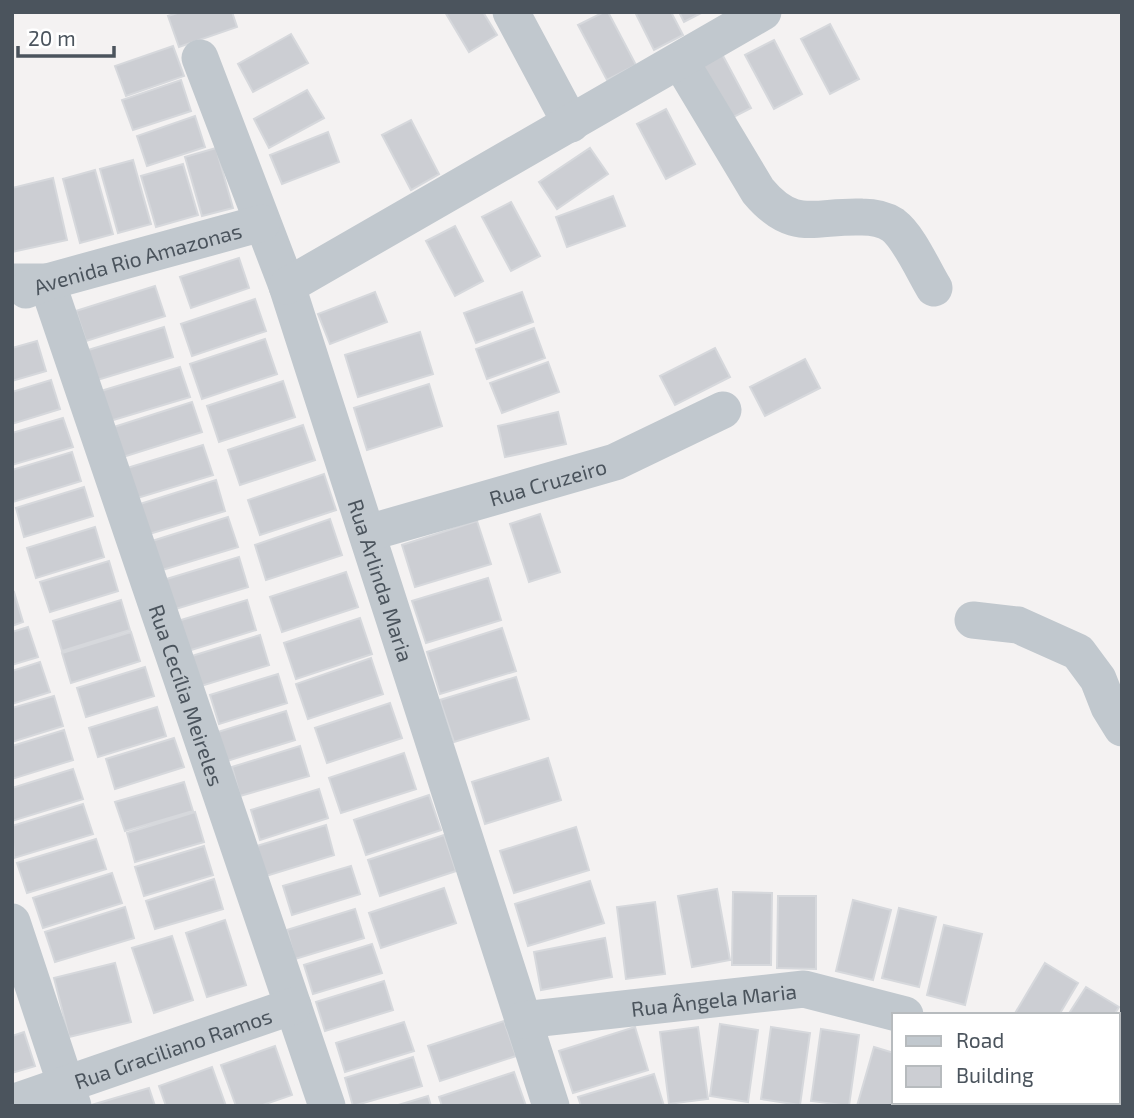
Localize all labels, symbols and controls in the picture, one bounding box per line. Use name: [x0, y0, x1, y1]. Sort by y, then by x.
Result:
scale bar: [18, 14, 114, 58]
text: 20 m: [28, 25, 76, 50]
street label: Avenida Rio Amazonas: [29, 217, 244, 299]
street label: Rua Cruzeiro: [486, 453, 609, 510]
street label: Rua Arlinda Maria: [344, 496, 420, 664]
street label: Rua Cecília Meireles: [145, 601, 230, 789]
street label: Rua Ângela Maria: [630, 977, 798, 1020]
street label: Rua Graciliano Ramos: [71, 1002, 275, 1093]
legend: [892, 1013, 1120, 1104]
text: Road: [956, 1027, 1004, 1052]
text: Building: [956, 1062, 1034, 1087]

